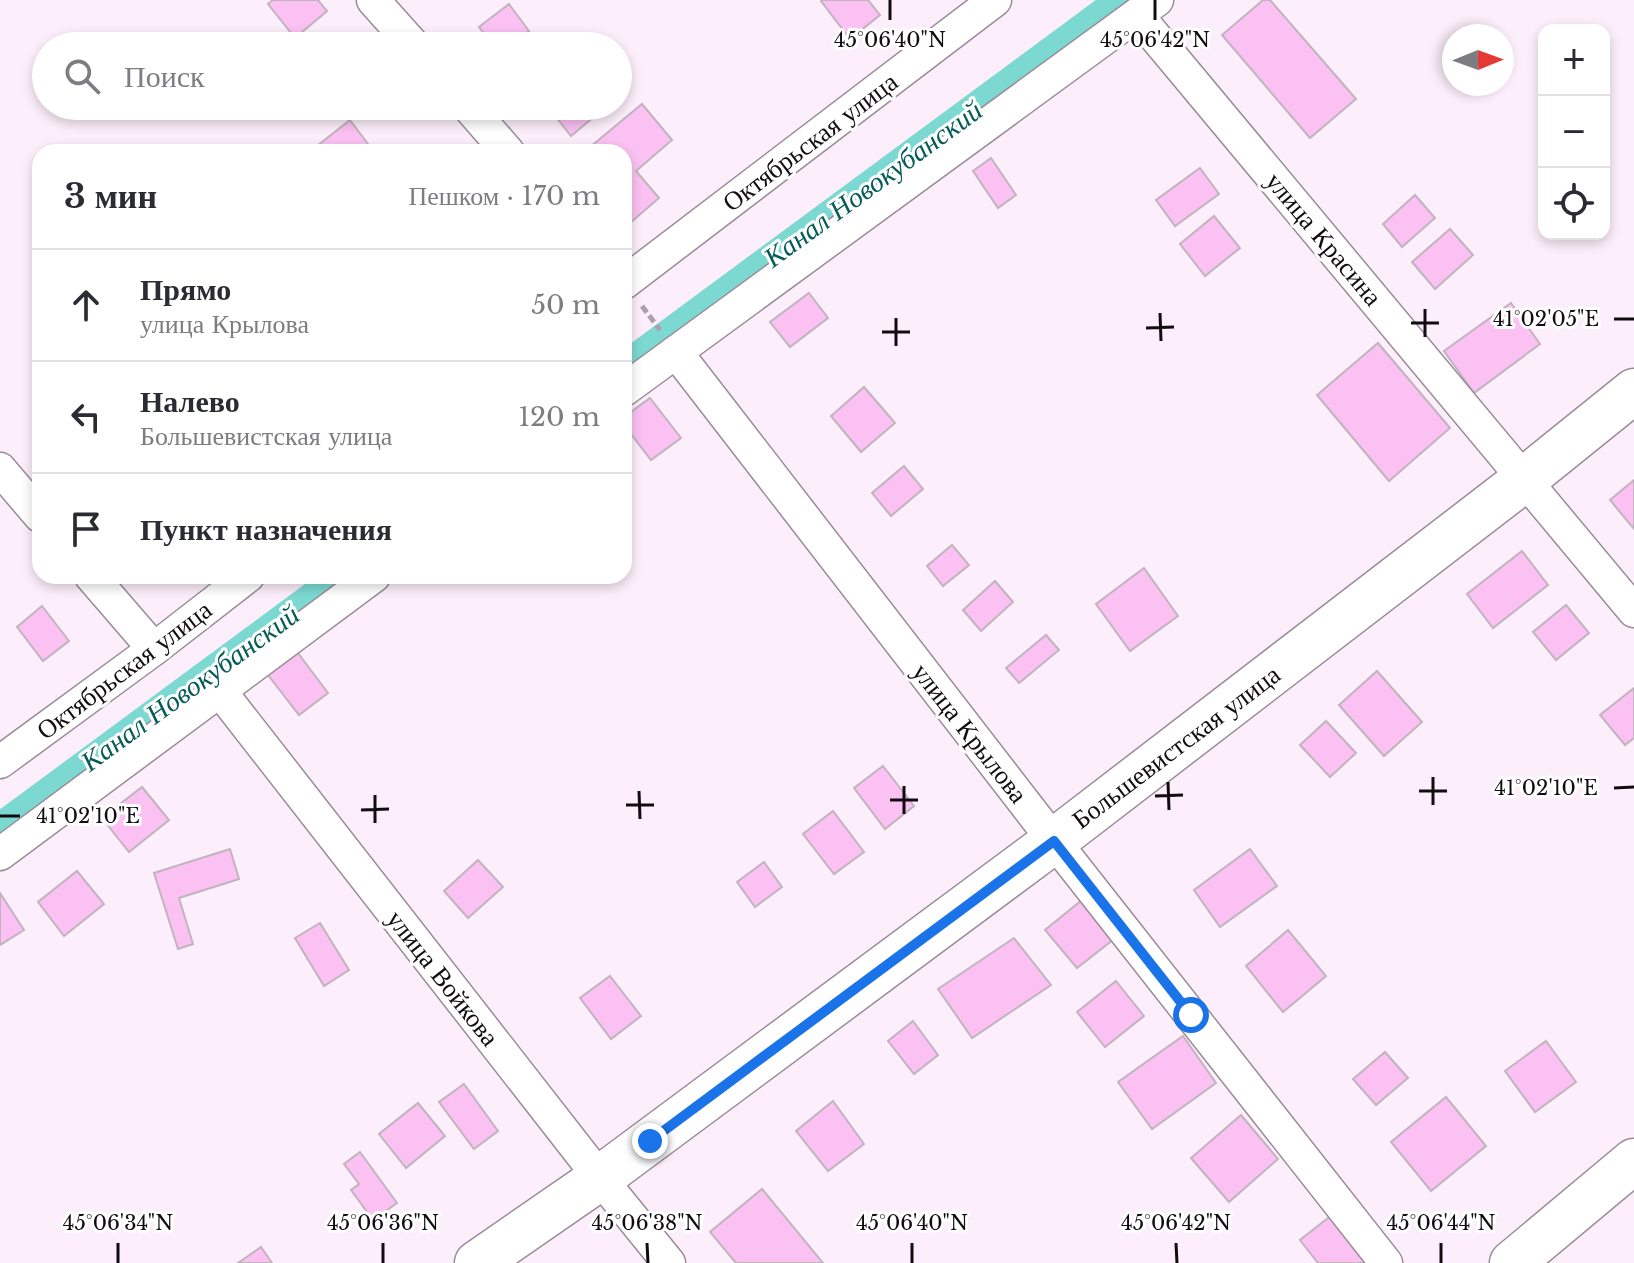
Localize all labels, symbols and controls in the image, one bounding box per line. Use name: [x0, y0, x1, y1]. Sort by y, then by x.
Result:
north arrow: [1442, 24, 1514, 96]
map controls: [1538, 24, 1610, 240]
button: +: [1538, 24, 1610, 96]
text: 45°06'40"N: [834, 28, 946, 52]
text: 45°06'42"N: [1100, 28, 1210, 52]
search box: [32, 32, 632, 120]
icon: search: [60, 54, 104, 98]
text: Поиск: [124, 58, 205, 95]
street label: Октябрьская улица: [716, 65, 904, 218]
water label: Канал Новокубанский: [756, 93, 989, 276]
button: −: [1538, 96, 1610, 168]
street label: улица Красина: [1259, 166, 1389, 313]
button: locate: [1538, 168, 1610, 240]
text: 3 мин: [64, 175, 157, 217]
text: Пешком · 170 m: [408, 180, 600, 212]
text: Прямо: [140, 271, 231, 308]
icon: ahead: [64, 283, 108, 327]
text: 50 m: [531, 289, 600, 321]
text: 41°02'05"E: [1493, 307, 1599, 331]
text: улица Крылова: [140, 308, 309, 340]
text: Налево: [140, 383, 240, 420]
icon: left: [64, 395, 108, 439]
text: 120 m: [518, 401, 600, 433]
text: Большевистская улица: [140, 420, 392, 452]
icon: arrive: [64, 507, 108, 551]
text: Пункт назначения: [140, 511, 392, 548]
street label: Октябрьская улица: [30, 593, 218, 746]
water label: Канал Новокубанский: [73, 597, 306, 780]
street label: улица Крылова: [905, 657, 1035, 810]
street label: Большевистская улица: [1066, 658, 1287, 836]
text: 41°02'10"E: [1494, 776, 1598, 800]
text: 41°02'10"E: [36, 804, 140, 828]
street label: улица Войкова: [380, 904, 506, 1053]
route start: [1173, 997, 1209, 1033]
route end: [632, 1123, 668, 1159]
text: 45°06'34"N: [63, 1211, 173, 1235]
text: 45°06'36"N: [327, 1211, 439, 1235]
text: 45°06'38"N: [591, 1211, 703, 1235]
text: 45°06'40"N: [856, 1211, 968, 1235]
text: 45°06'42"N: [1121, 1211, 1231, 1235]
text: 45°06'44"N: [1386, 1211, 1496, 1235]

